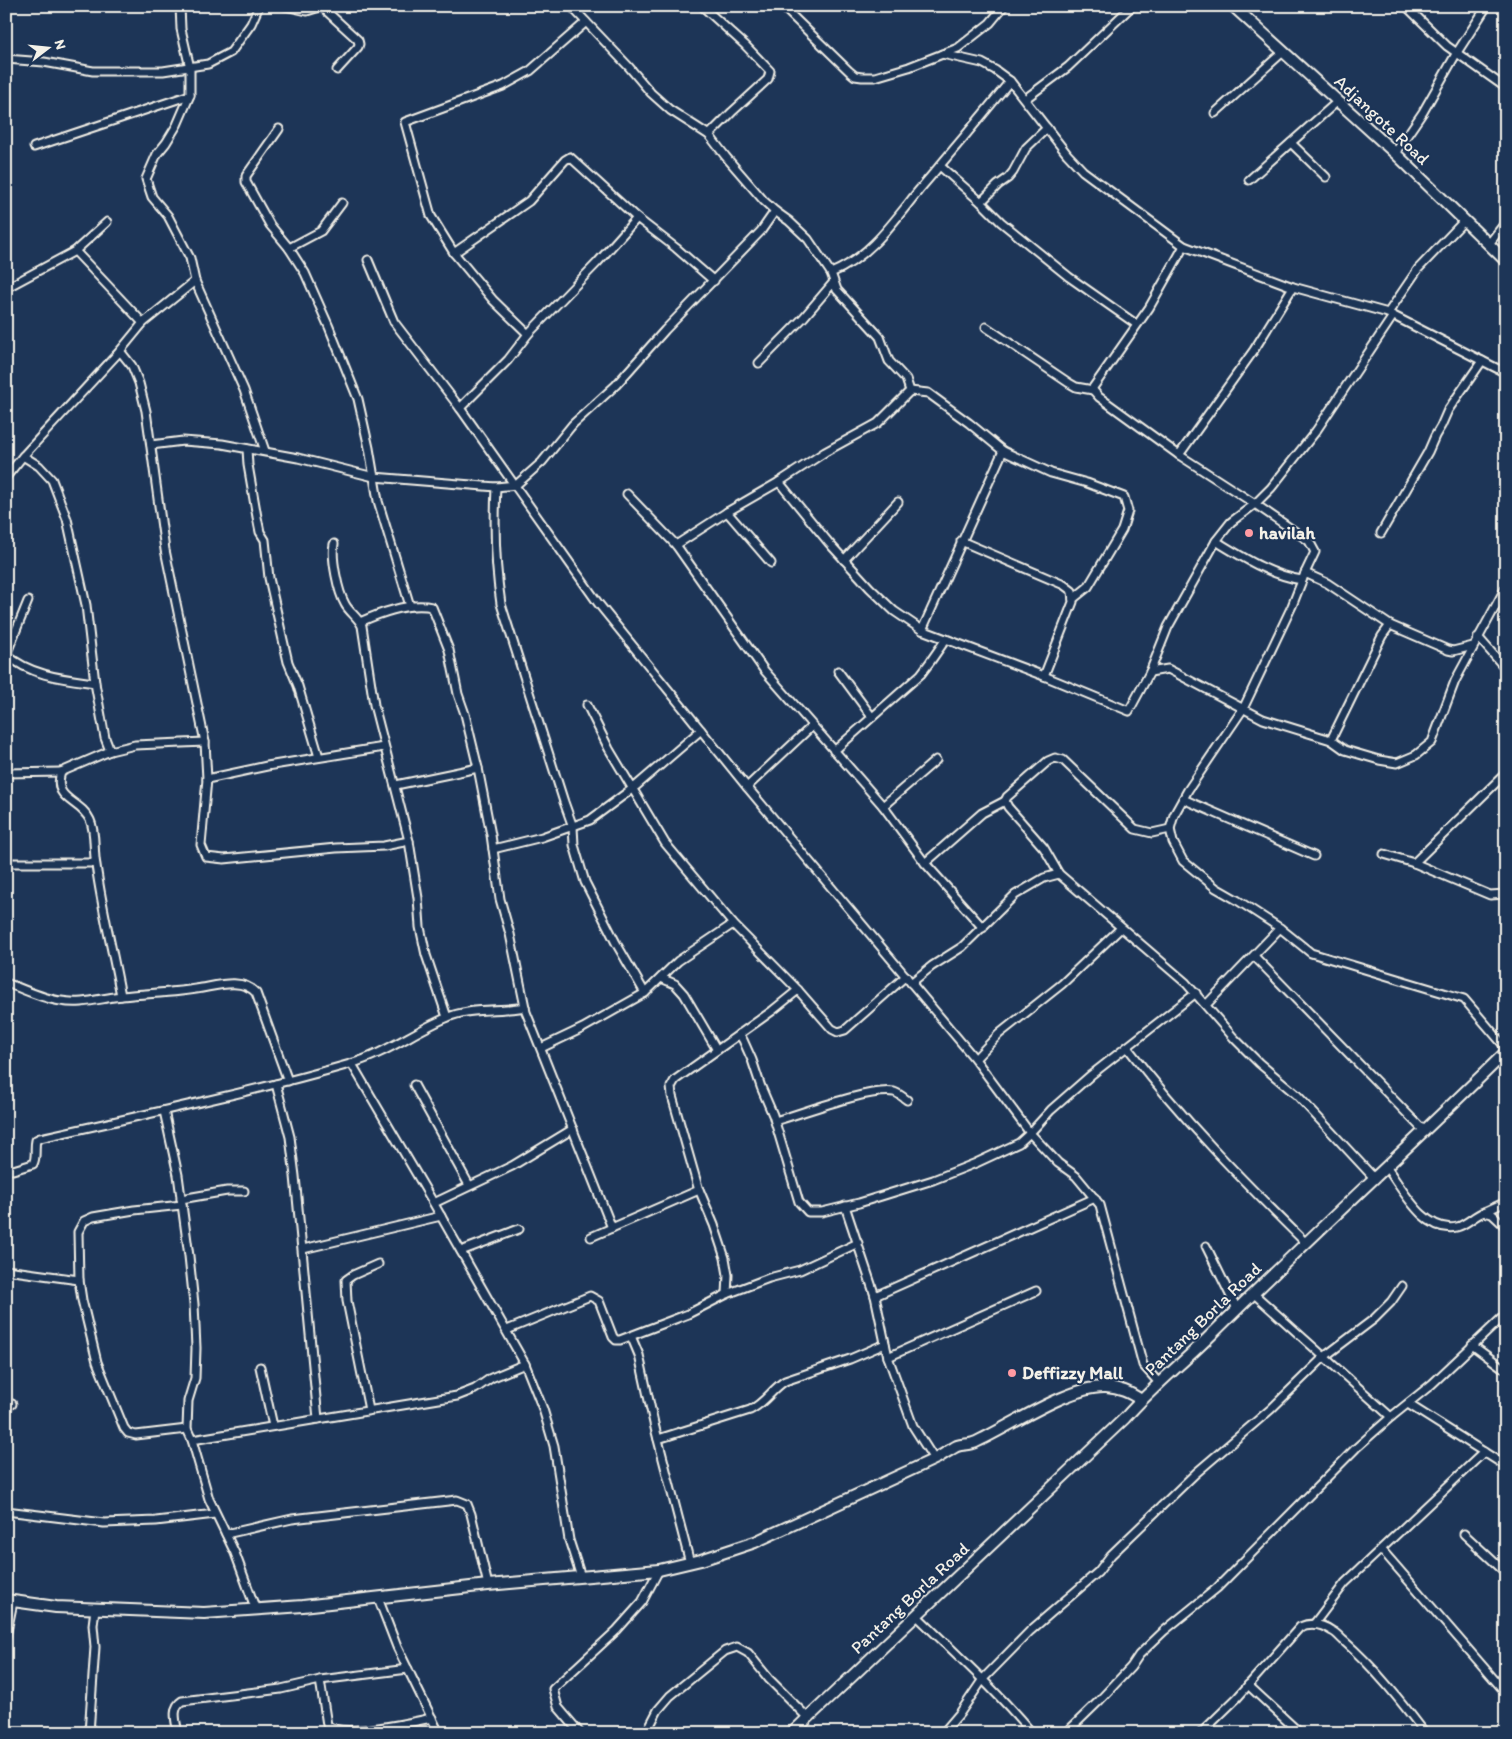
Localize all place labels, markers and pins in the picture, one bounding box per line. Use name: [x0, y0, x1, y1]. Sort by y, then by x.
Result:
place label: havilah: [1259, 522, 1315, 544]
marker: havilah: [1243, 527, 1255, 539]
place label: Deffizzy Mall: [1022, 1362, 1124, 1384]
marker: Deffizzy Mall: [1006, 1367, 1018, 1379]

